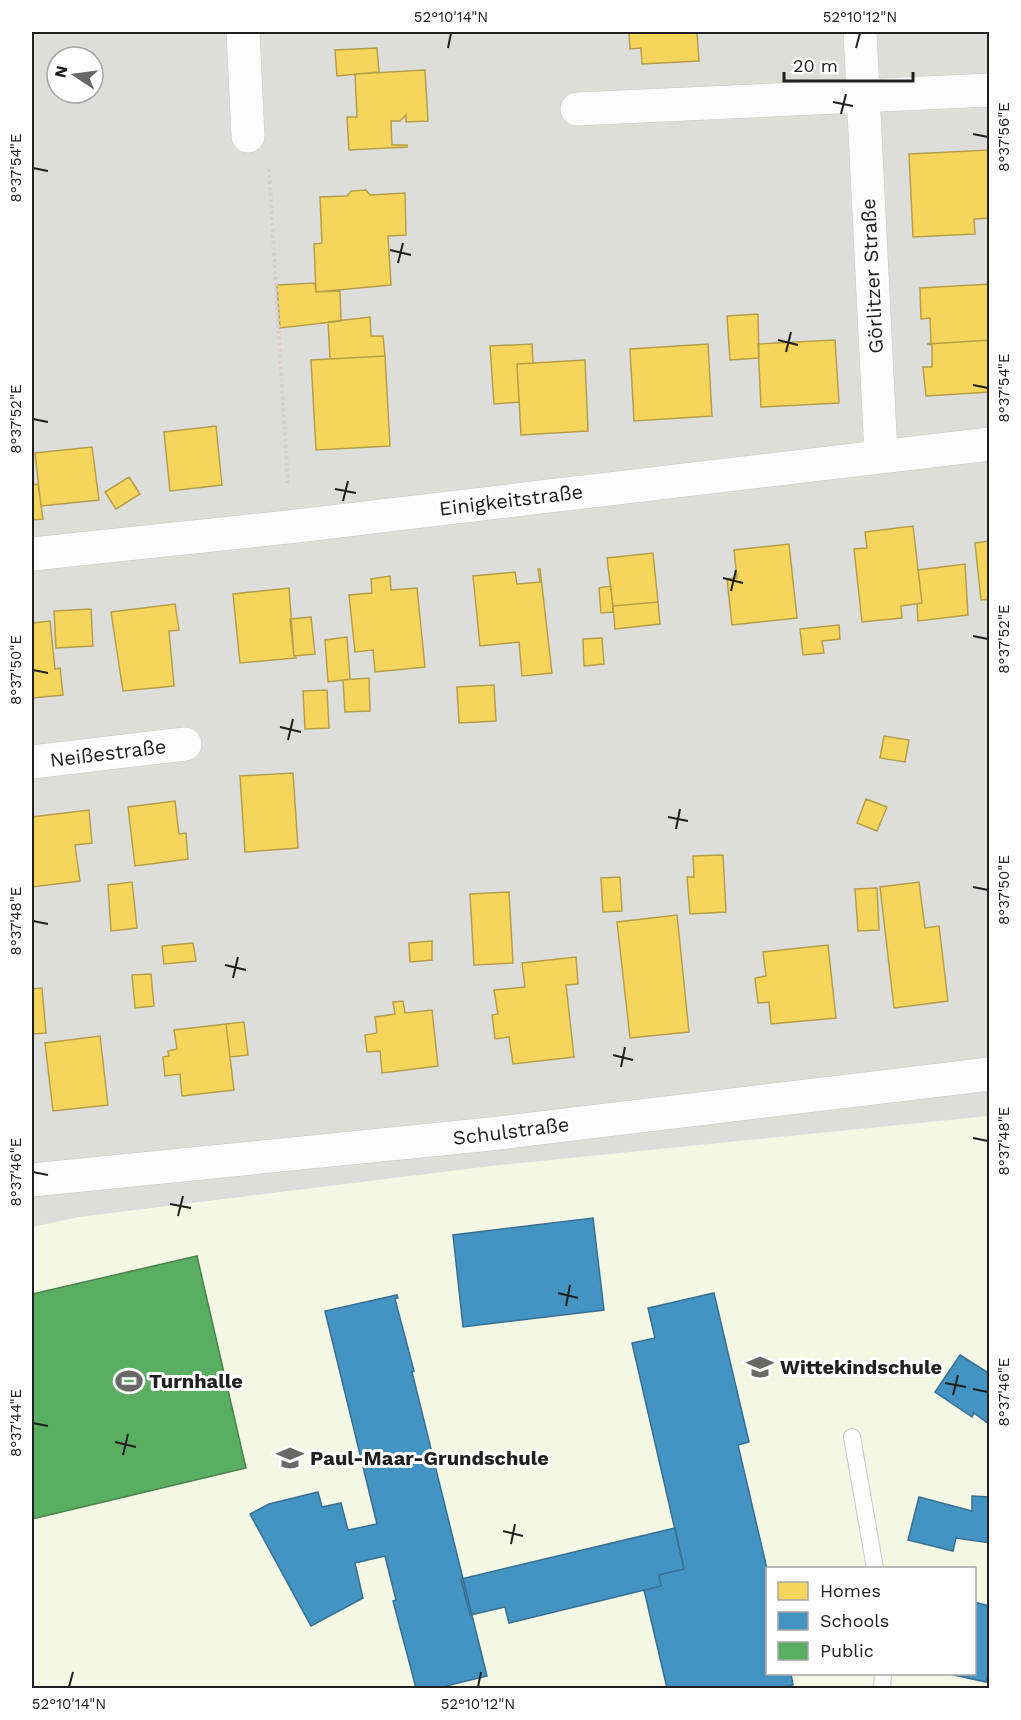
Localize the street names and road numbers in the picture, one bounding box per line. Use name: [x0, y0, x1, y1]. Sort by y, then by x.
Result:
street label: Görlitzer Straße: [856, 198, 888, 354]
street label: Einigkeitstraße: [438, 479, 584, 521]
street label: Neißestraße: [48, 734, 168, 772]
street label: Schulstraße: [452, 1112, 570, 1150]

